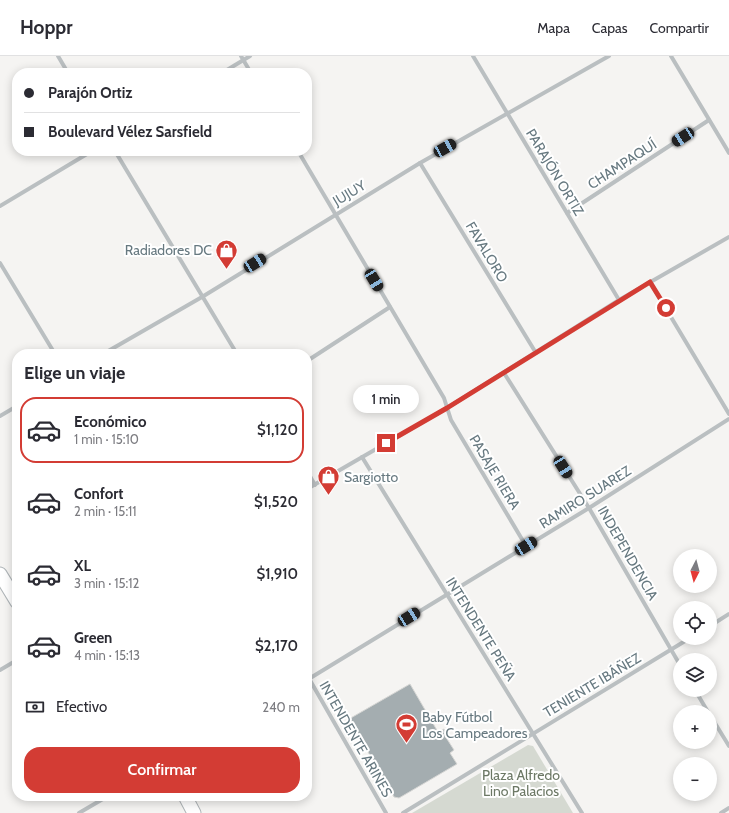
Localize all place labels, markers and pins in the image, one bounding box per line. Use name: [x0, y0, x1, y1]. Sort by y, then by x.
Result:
shop icon: Radiadores DC: [214, 237, 240, 270]
place label: Radiadores DC: [125, 241, 212, 259]
shop icon: Sargiotto: [316, 464, 342, 497]
place label: Sargiotto: [344, 468, 398, 486]
place label: Baby Fútbol Los Campeadores: [422, 708, 528, 742]
sports icon: Baby Fútbol Los Campeadores: [394, 712, 420, 745]

